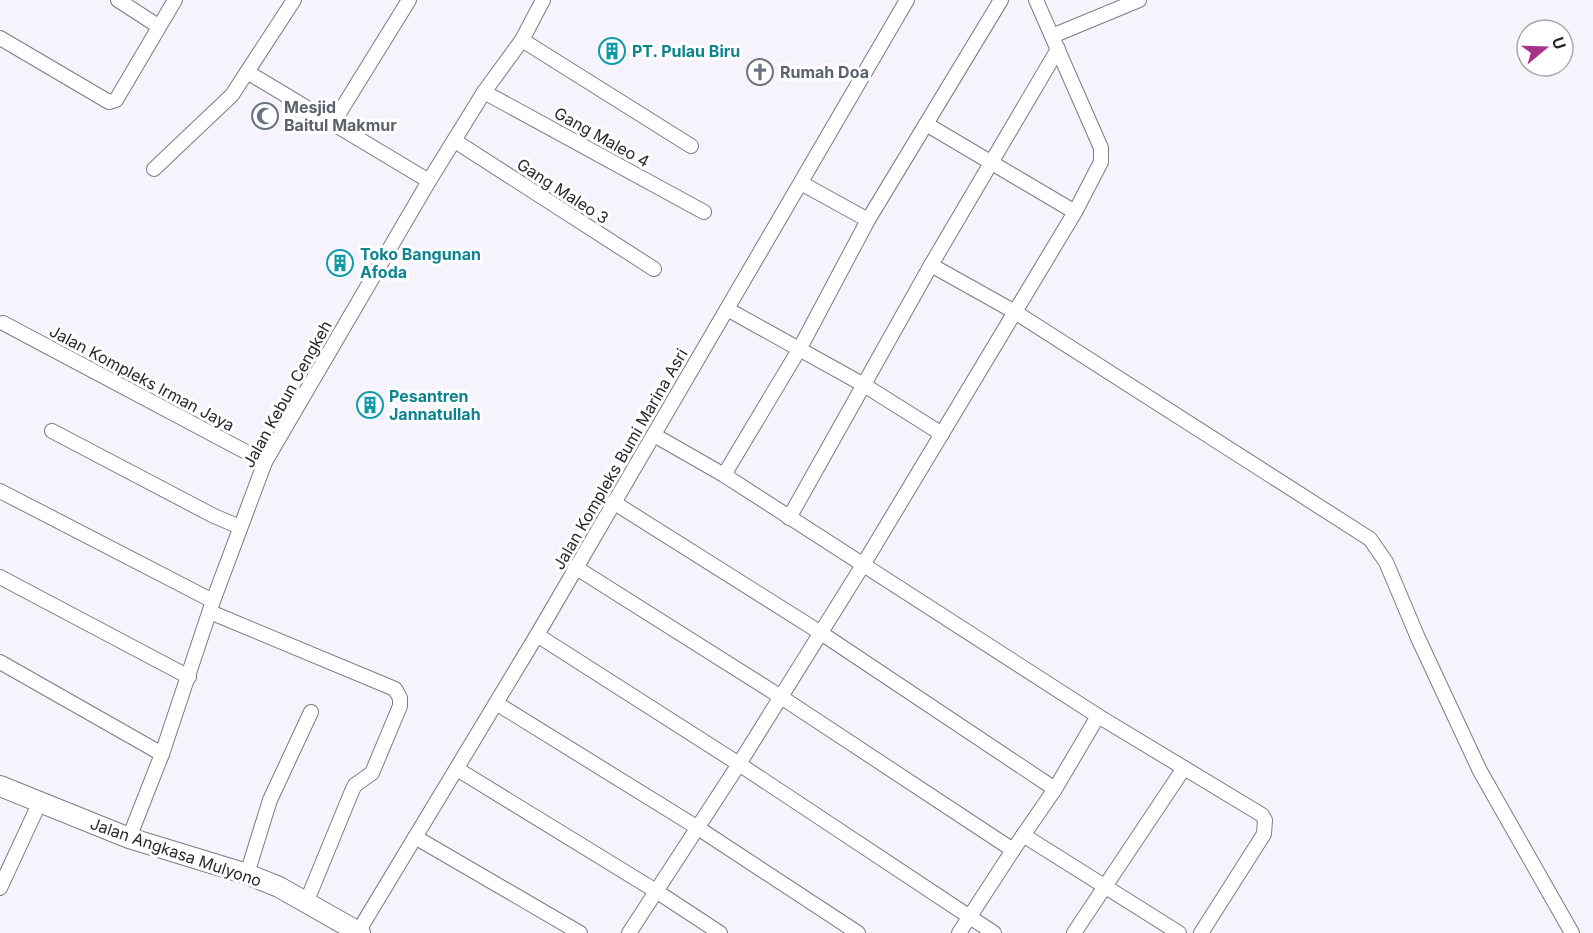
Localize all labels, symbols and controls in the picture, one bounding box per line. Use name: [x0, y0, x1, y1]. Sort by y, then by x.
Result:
north arrow: [1515, 18, 1575, 78]
text: U: [1548, 34, 1571, 52]
building icon: PT. Pulau Biru: [597, 36, 627, 66]
place label: PT. Pulau Biru: [632, 41, 740, 61]
church icon: Rumah Doa: [745, 57, 775, 87]
place label: Rumah Doa: [780, 62, 869, 82]
place label: Mesjid Baitul Makmur: [284, 97, 397, 135]
mosque icon: Mesjid Baitul Makmur: [250, 101, 280, 131]
street label: Gang Maleo 4: [551, 103, 653, 171]
street label: Gang Maleo 3: [513, 154, 613, 228]
place label: Toko Bangunan Afoda: [360, 244, 481, 282]
building icon: Toko Bangunan Afoda: [325, 248, 355, 278]
street label: Jalan Kebun Cengkeh: [238, 317, 336, 471]
street label: Jalan Kompleks Irman Jaya: [46, 321, 238, 435]
street label: Jalan Kompleks Bumi Marina Asri: [548, 345, 692, 573]
place label: Pesantren Jannatullah: [389, 386, 481, 424]
building icon: Pesantren Jannatullah: [355, 390, 385, 420]
street label: Jalan Angkasa Mulyono: [88, 813, 264, 891]

